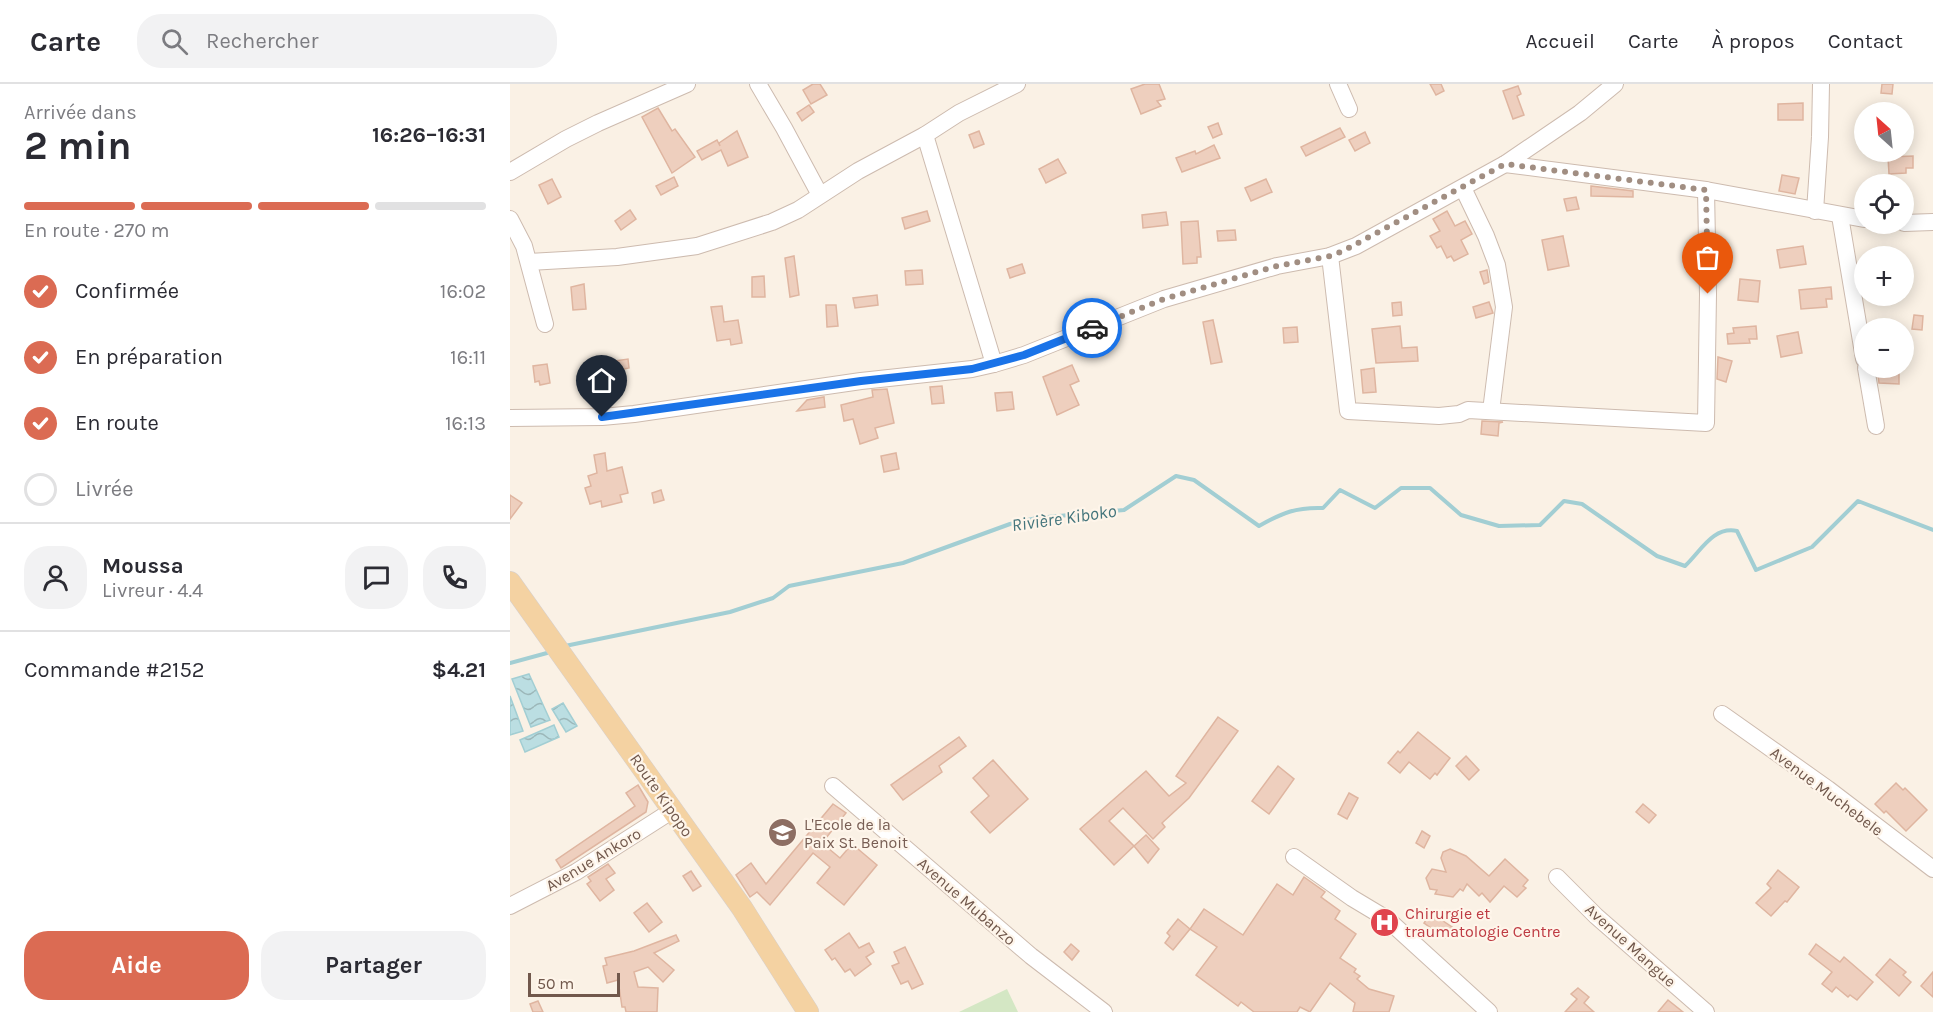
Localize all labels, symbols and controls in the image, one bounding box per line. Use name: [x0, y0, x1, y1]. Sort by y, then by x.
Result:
search box: [137, 14, 557, 68]
text: Carte: [30, 25, 101, 58]
icon: search: [158, 25, 191, 58]
text: Rechercher: [206, 28, 319, 54]
text: Accueil: [1526, 29, 1595, 53]
text: Carte: [1628, 29, 1679, 53]
text: À propos: [1712, 29, 1795, 53]
text: Contact: [1828, 29, 1903, 53]
text: Arrivée dans: [24, 101, 137, 124]
north arrow: [1854, 102, 1914, 162]
map controls: [1854, 102, 1914, 378]
text: 16:26–16:31: [372, 122, 486, 148]
text: 2 min: [24, 123, 132, 169]
button: locate: [1854, 174, 1914, 234]
text: En route · 270 m: [24, 219, 170, 242]
pin: [1682, 232, 1733, 294]
icon: bag: [1691, 241, 1724, 274]
button: +: [1854, 246, 1914, 306]
icon: check: [24, 275, 57, 308]
text: Confirmée: [75, 278, 179, 304]
text: 16:02: [440, 280, 486, 303]
courier: [1062, 298, 1122, 358]
icon: car: [1076, 312, 1109, 345]
button: −: [1854, 318, 1914, 378]
icon: check: [24, 341, 57, 374]
text: En préparation: [75, 344, 223, 370]
text: 16:11: [450, 346, 486, 369]
pin: [576, 355, 627, 417]
icon: home: [585, 364, 618, 397]
icon: check: [24, 407, 57, 440]
text: En route: [75, 410, 159, 436]
text: 16:13: [445, 412, 486, 435]
text: Livrée: [75, 476, 133, 502]
water label: Rivière Kiboko: [1010, 500, 1118, 536]
button: person: [24, 546, 87, 609]
button: chat: [345, 546, 408, 609]
button: phone: [423, 546, 486, 609]
text: Moussa: [102, 553, 184, 579]
text: Livreur · 4.4: [102, 579, 203, 602]
text: Commande #2152: [24, 657, 205, 683]
text: $4.21: [432, 657, 486, 683]
street label: Avenue Muchebele: [1767, 743, 1887, 840]
street label: Route Kipopo: [626, 750, 697, 840]
place label: L'Ecole de la Paix St. Benoit: [804, 815, 908, 852]
school or university icon: L'Ecole de la Paix St. Benoit: [767, 817, 799, 849]
street label: Avenue Ankoro: [542, 824, 644, 895]
street label: Avenue Mubanzo: [914, 854, 1020, 949]
street label: Avenue Mangue: [1581, 900, 1680, 991]
place label: Chirurgie et traumatologie Centre: [1405, 904, 1561, 941]
hospital icon: Chirurgie et traumatologie Centre: [1368, 906, 1400, 938]
button: Aide: [24, 931, 249, 1000]
button: Partager: [261, 931, 486, 1000]
scale bar: [528, 970, 620, 998]
text: 50 m: [537, 974, 574, 993]

